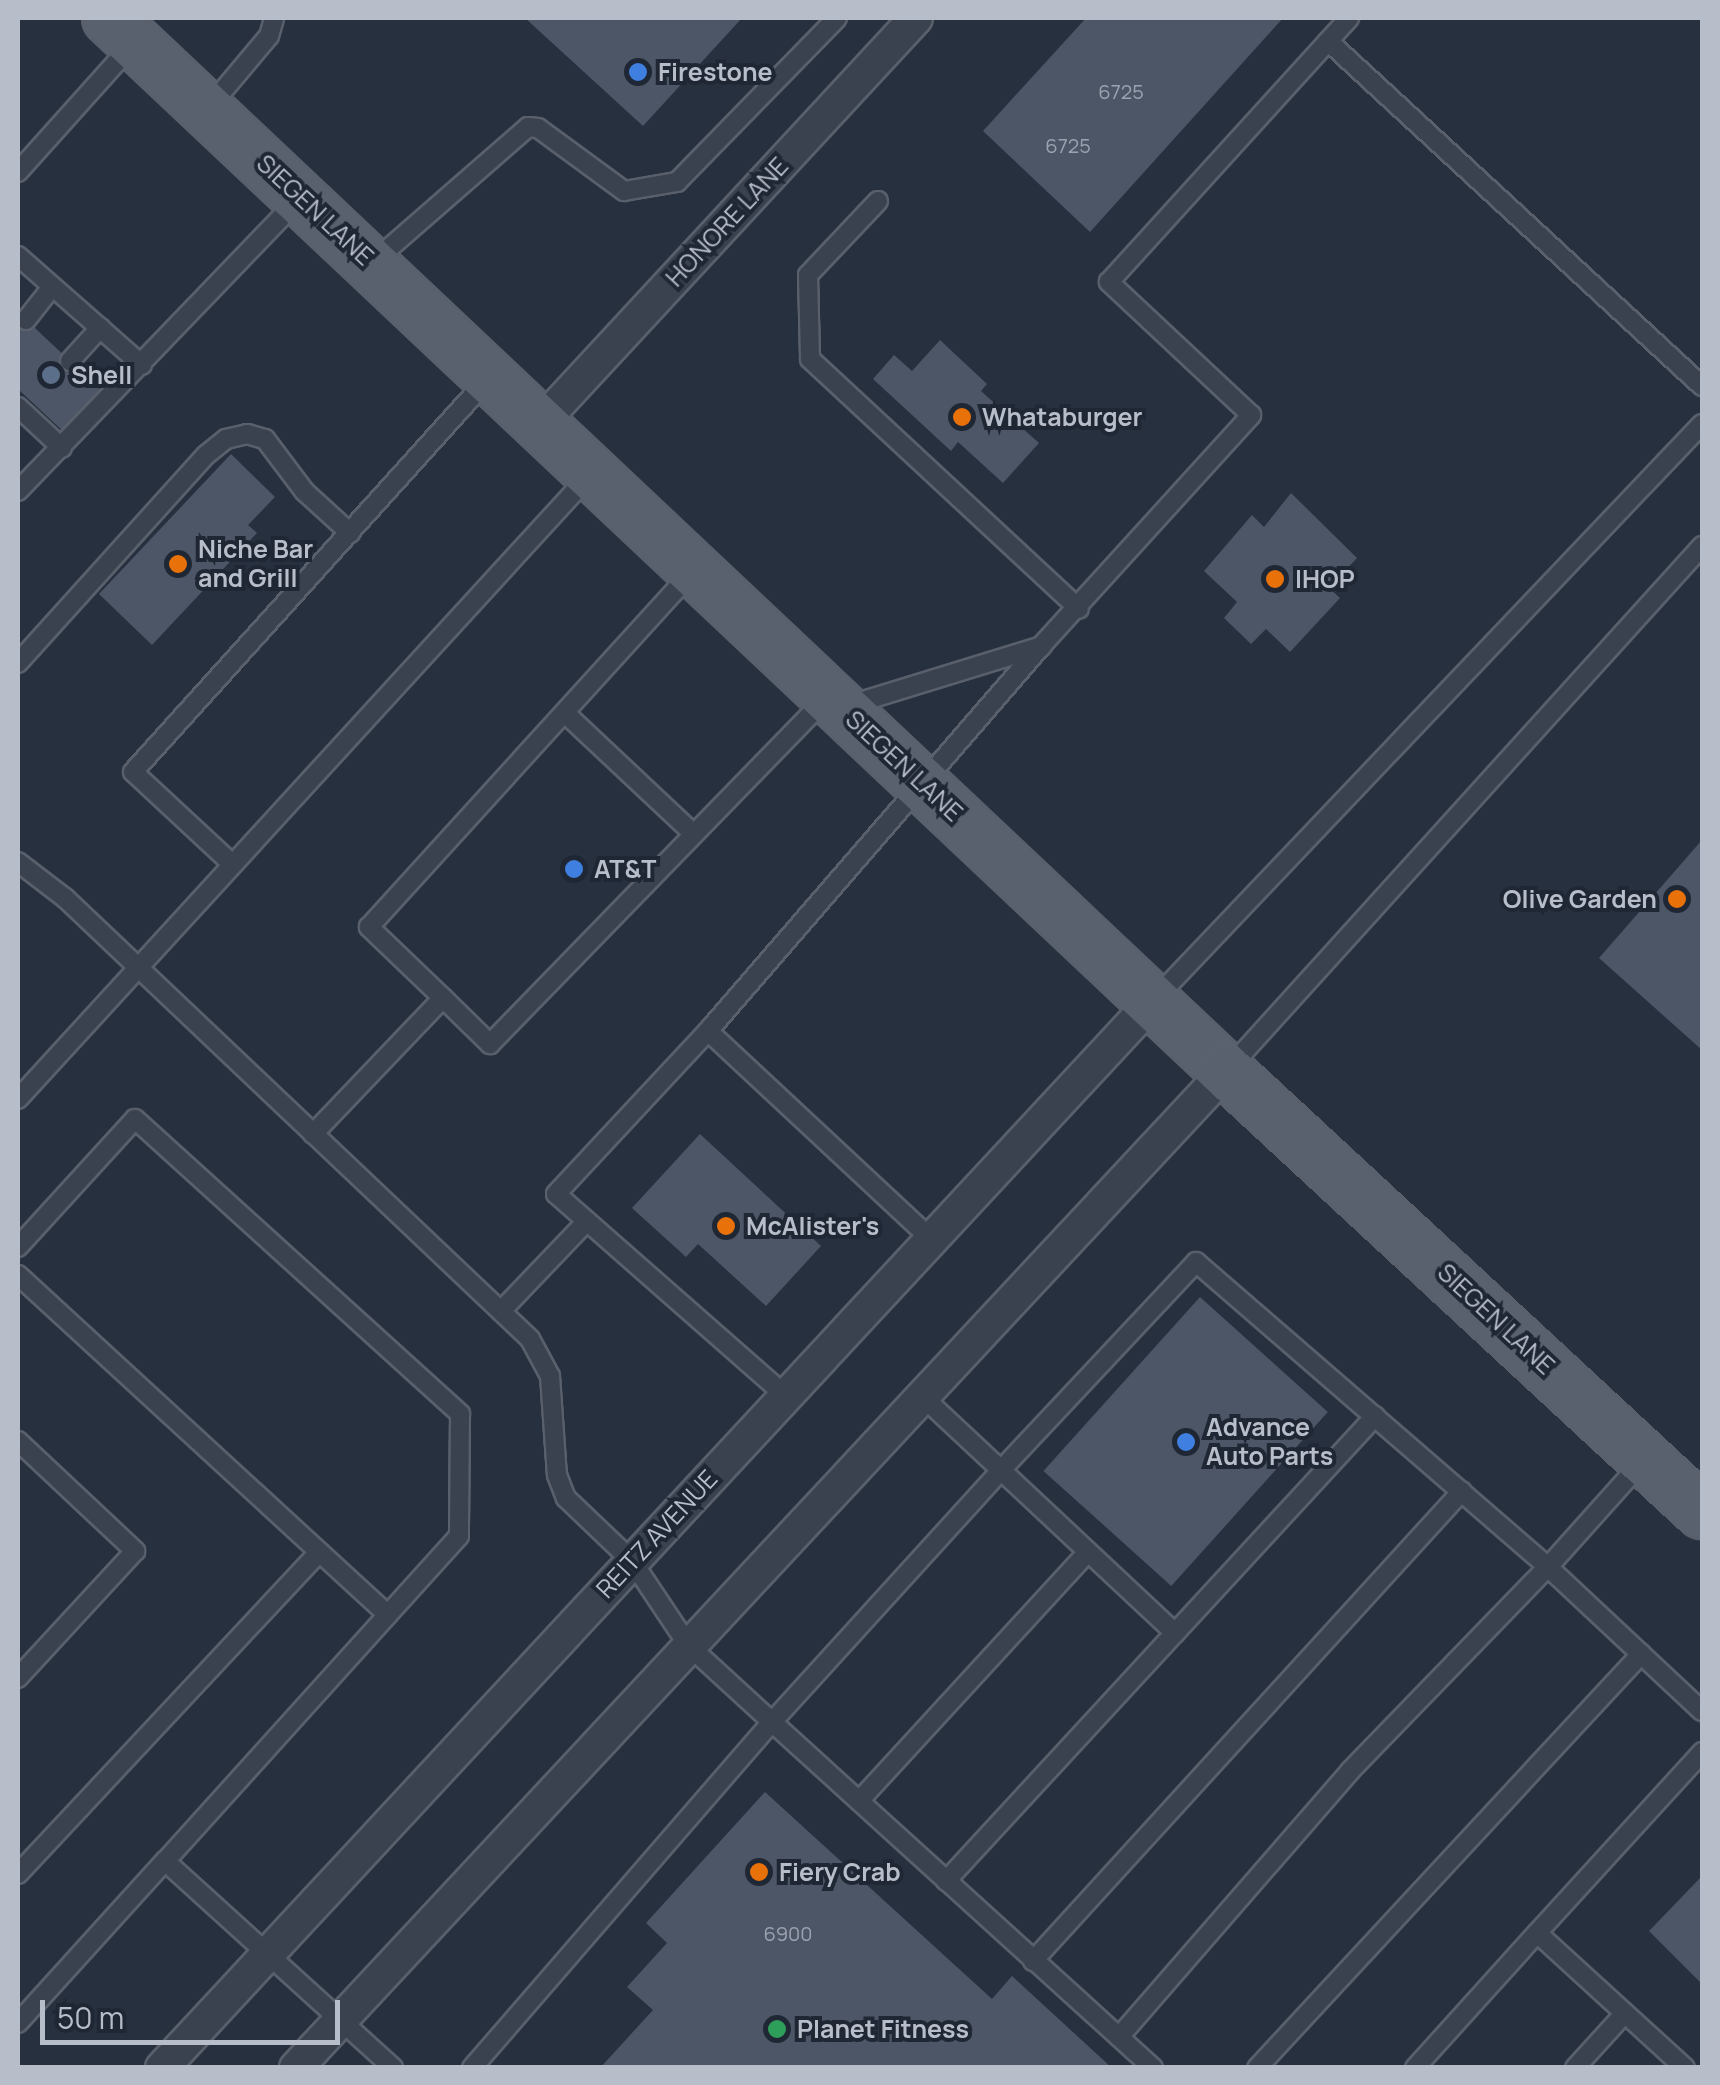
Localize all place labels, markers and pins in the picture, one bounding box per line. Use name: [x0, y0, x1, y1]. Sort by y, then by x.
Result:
place label: Firestone: [658, 57, 772, 87]
marker: Firestone: [627, 61, 649, 83]
place label: Shell: [71, 360, 132, 390]
marker: Shell: [40, 364, 62, 386]
place label: Whataburger: [982, 402, 1143, 432]
marker: Whataburger: [951, 406, 973, 428]
place label: Niche Bar and Grill: [198, 535, 313, 594]
marker: Niche Bar and Grill: [167, 553, 189, 575]
place label: IHOP: [1295, 564, 1355, 594]
marker: IHOP: [1264, 568, 1286, 590]
place label: AT&T: [594, 854, 656, 884]
marker: AT&T: [563, 858, 585, 880]
place label: Olive Garden: [1503, 884, 1657, 914]
marker: Olive Garden: [1666, 888, 1688, 910]
place label: McAlister's: [746, 1211, 879, 1241]
marker: McAlister's: [715, 1215, 737, 1237]
place label: Advance Auto Parts: [1206, 1413, 1333, 1472]
marker: Advance Auto Parts: [1175, 1431, 1197, 1453]
place label: Fiery Crab: [779, 1857, 901, 1887]
marker: Fiery Crab: [748, 1861, 770, 1883]
place label: Planet Fitness: [797, 2014, 969, 2044]
marker: Planet Fitness: [766, 2018, 788, 2040]

